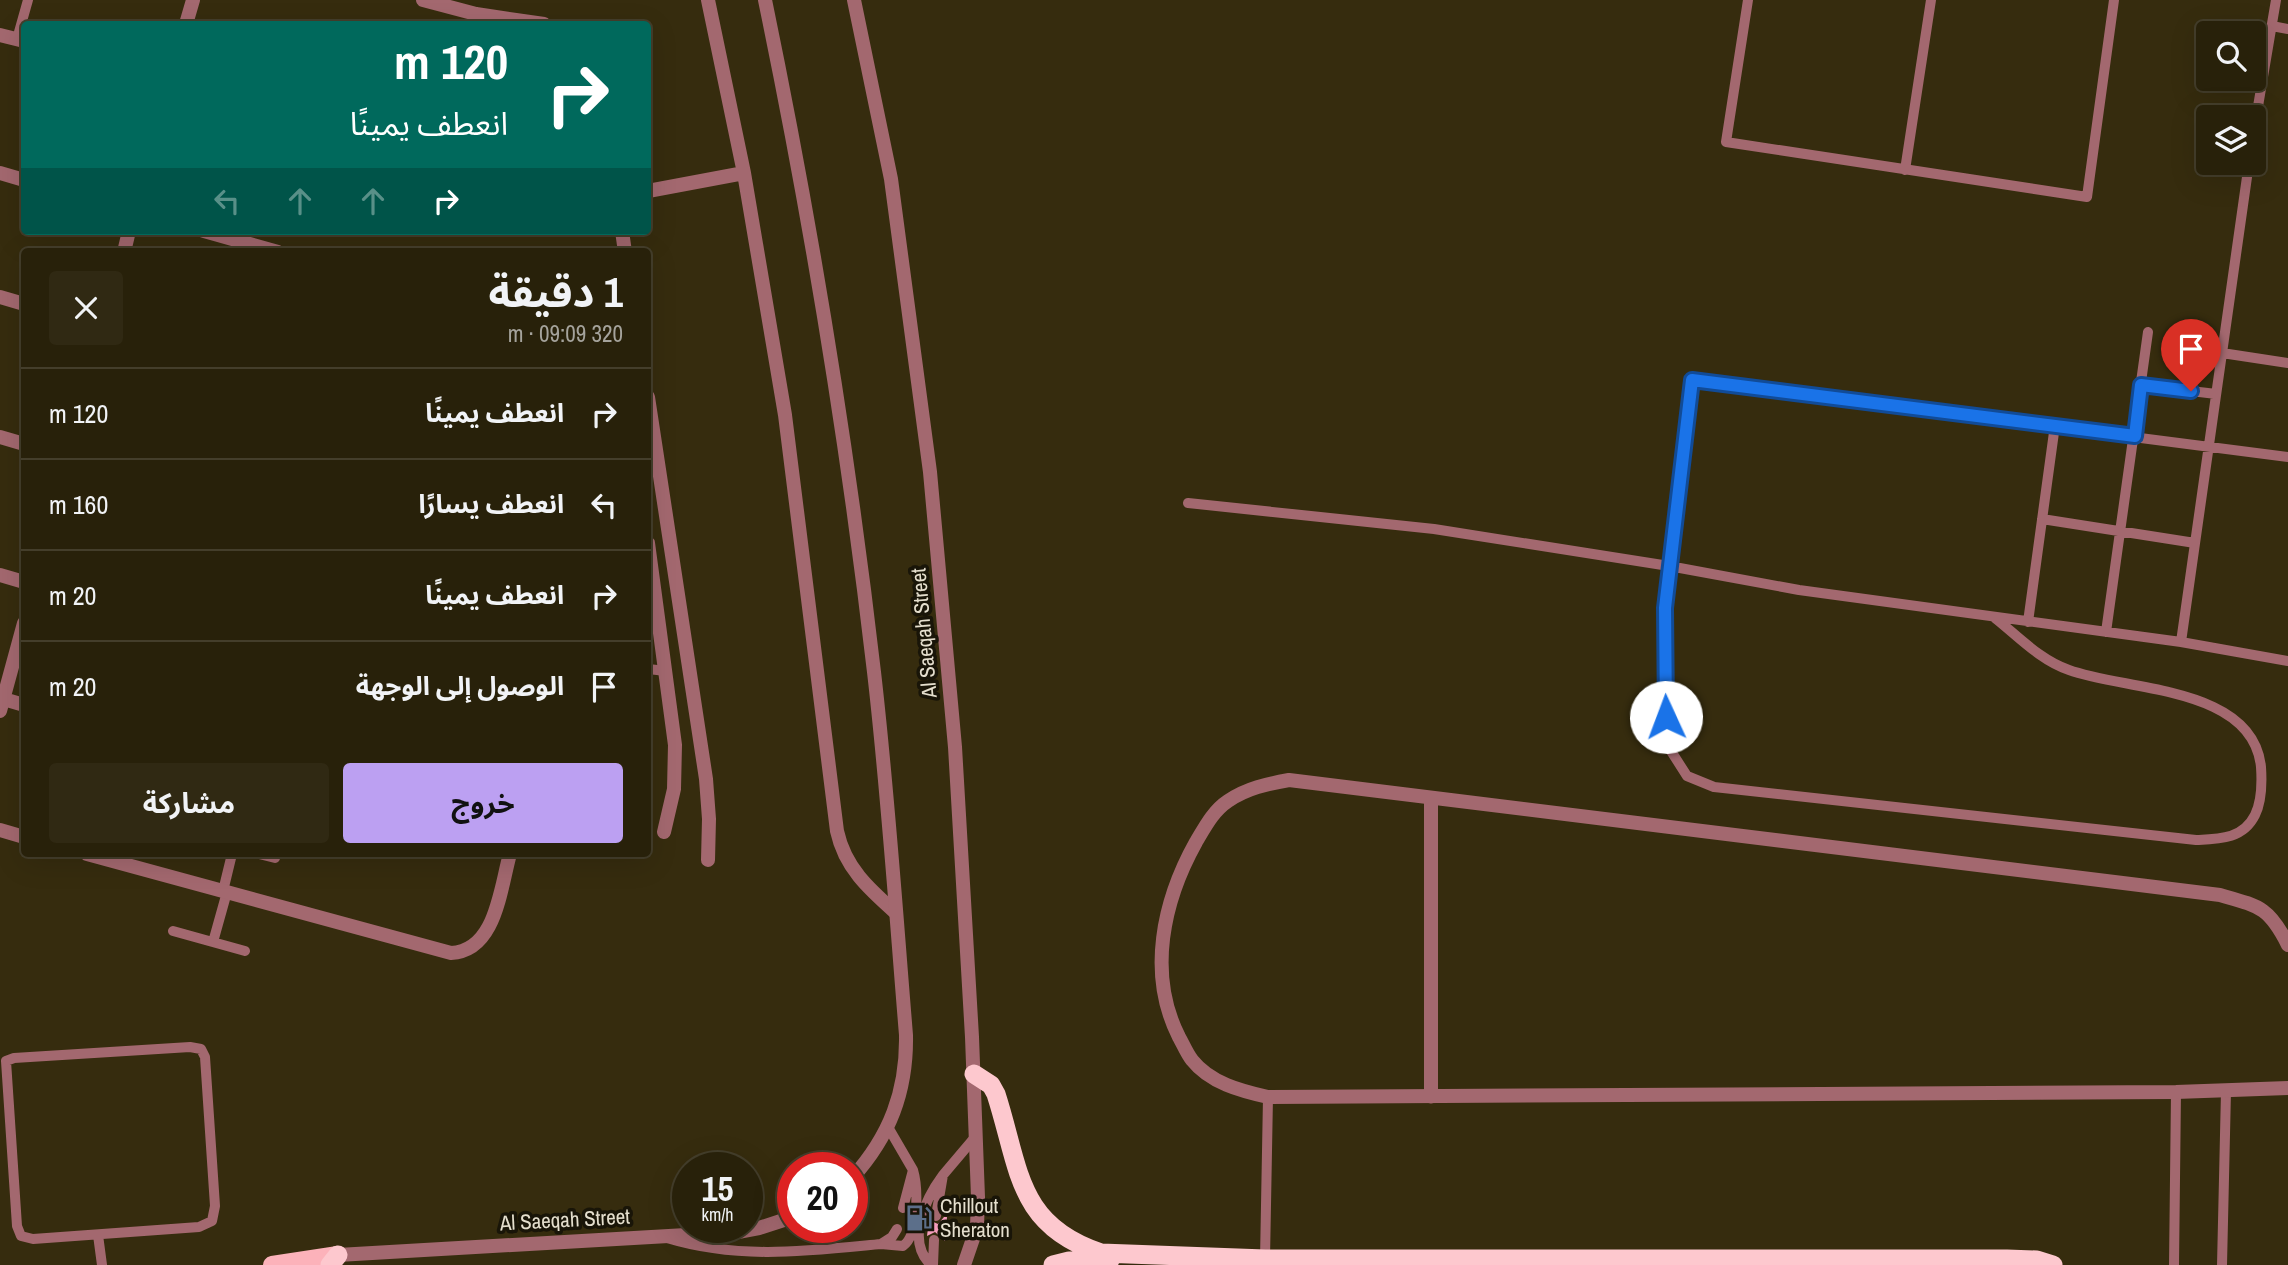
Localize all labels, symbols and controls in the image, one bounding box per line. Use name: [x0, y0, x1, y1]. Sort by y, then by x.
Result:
map controls: [2196, 21, 2266, 175]
button: search: [2196, 21, 2266, 91]
text: 120 m: [394, 28, 508, 94]
icon: right: [532, 49, 623, 140]
text: انعطف يمينًا: [350, 102, 508, 145]
button: layers: [2196, 105, 2266, 175]
icon: left: [208, 182, 246, 220]
icon: ahead: [281, 182, 319, 220]
icon: ahead: [354, 182, 392, 220]
icon: right: [427, 182, 465, 220]
text: 1 دقيقة: [489, 264, 623, 320]
button: close: [49, 271, 123, 345]
text: 320 m · 09:09: [508, 318, 623, 349]
pin: [2161, 319, 2221, 391]
icon: arrive: [2172, 330, 2210, 368]
text: انعطف يمينًا: [425, 395, 564, 430]
icon: right: [585, 395, 623, 433]
text: 120 m: [49, 396, 108, 431]
text: انعطف يسارًا: [418, 486, 564, 521]
icon: left: [585, 486, 623, 524]
text: 160 m: [49, 487, 108, 522]
street label: Al Saeqah Street: [903, 567, 944, 700]
text: انعطف يمينًا: [425, 577, 564, 612]
icon: right: [585, 577, 623, 615]
text: 20 m: [49, 578, 96, 613]
text: الوصول إلى الوجهة: [356, 668, 564, 703]
icon: arrive: [585, 668, 623, 706]
text: 20 m: [49, 669, 96, 704]
position arrow: [1629, 680, 1703, 754]
button: مشاركة: [49, 763, 329, 843]
button: خروج: [343, 763, 623, 843]
speed limit sign: 20: [777, 1152, 868, 1243]
text: 15: [702, 1165, 733, 1212]
place label: Chillout Sheraton: [940, 1191, 1010, 1244]
street label: Al Saeqah Street: [498, 1202, 631, 1237]
text: km/h: [702, 1202, 734, 1227]
fuel station icon: Chillout Sheraton: [904, 1203, 934, 1233]

